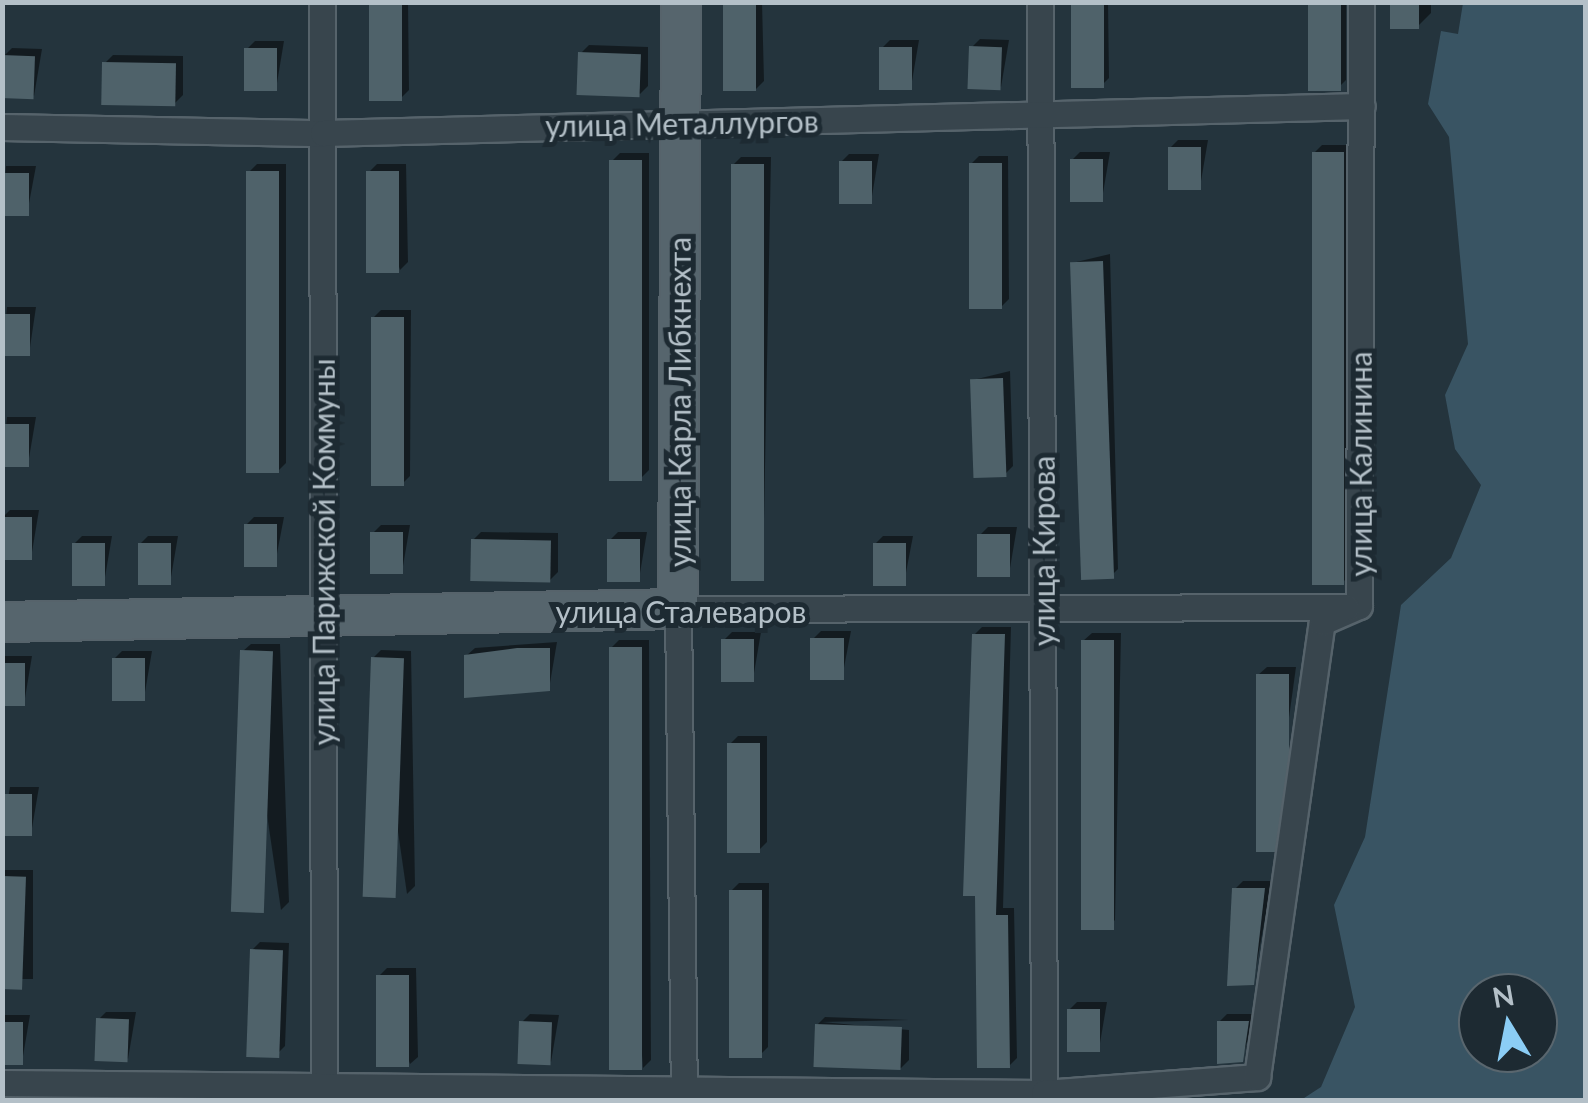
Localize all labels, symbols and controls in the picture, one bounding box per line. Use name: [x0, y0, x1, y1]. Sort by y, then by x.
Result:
street label: улица Металлургов: [545, 103, 819, 143]
street label: улица Карла Либкнехта: [661, 237, 697, 567]
street label: улица Калинина: [1342, 351, 1378, 577]
street label: улица Парижской Коммуны: [305, 359, 341, 745]
street label: улица Кирова: [1025, 456, 1061, 646]
street label: улица Сталеваров: [556, 593, 806, 629]
north arrow: [1458, 973, 1558, 1073]
text: N: [1490, 977, 1517, 1014]

